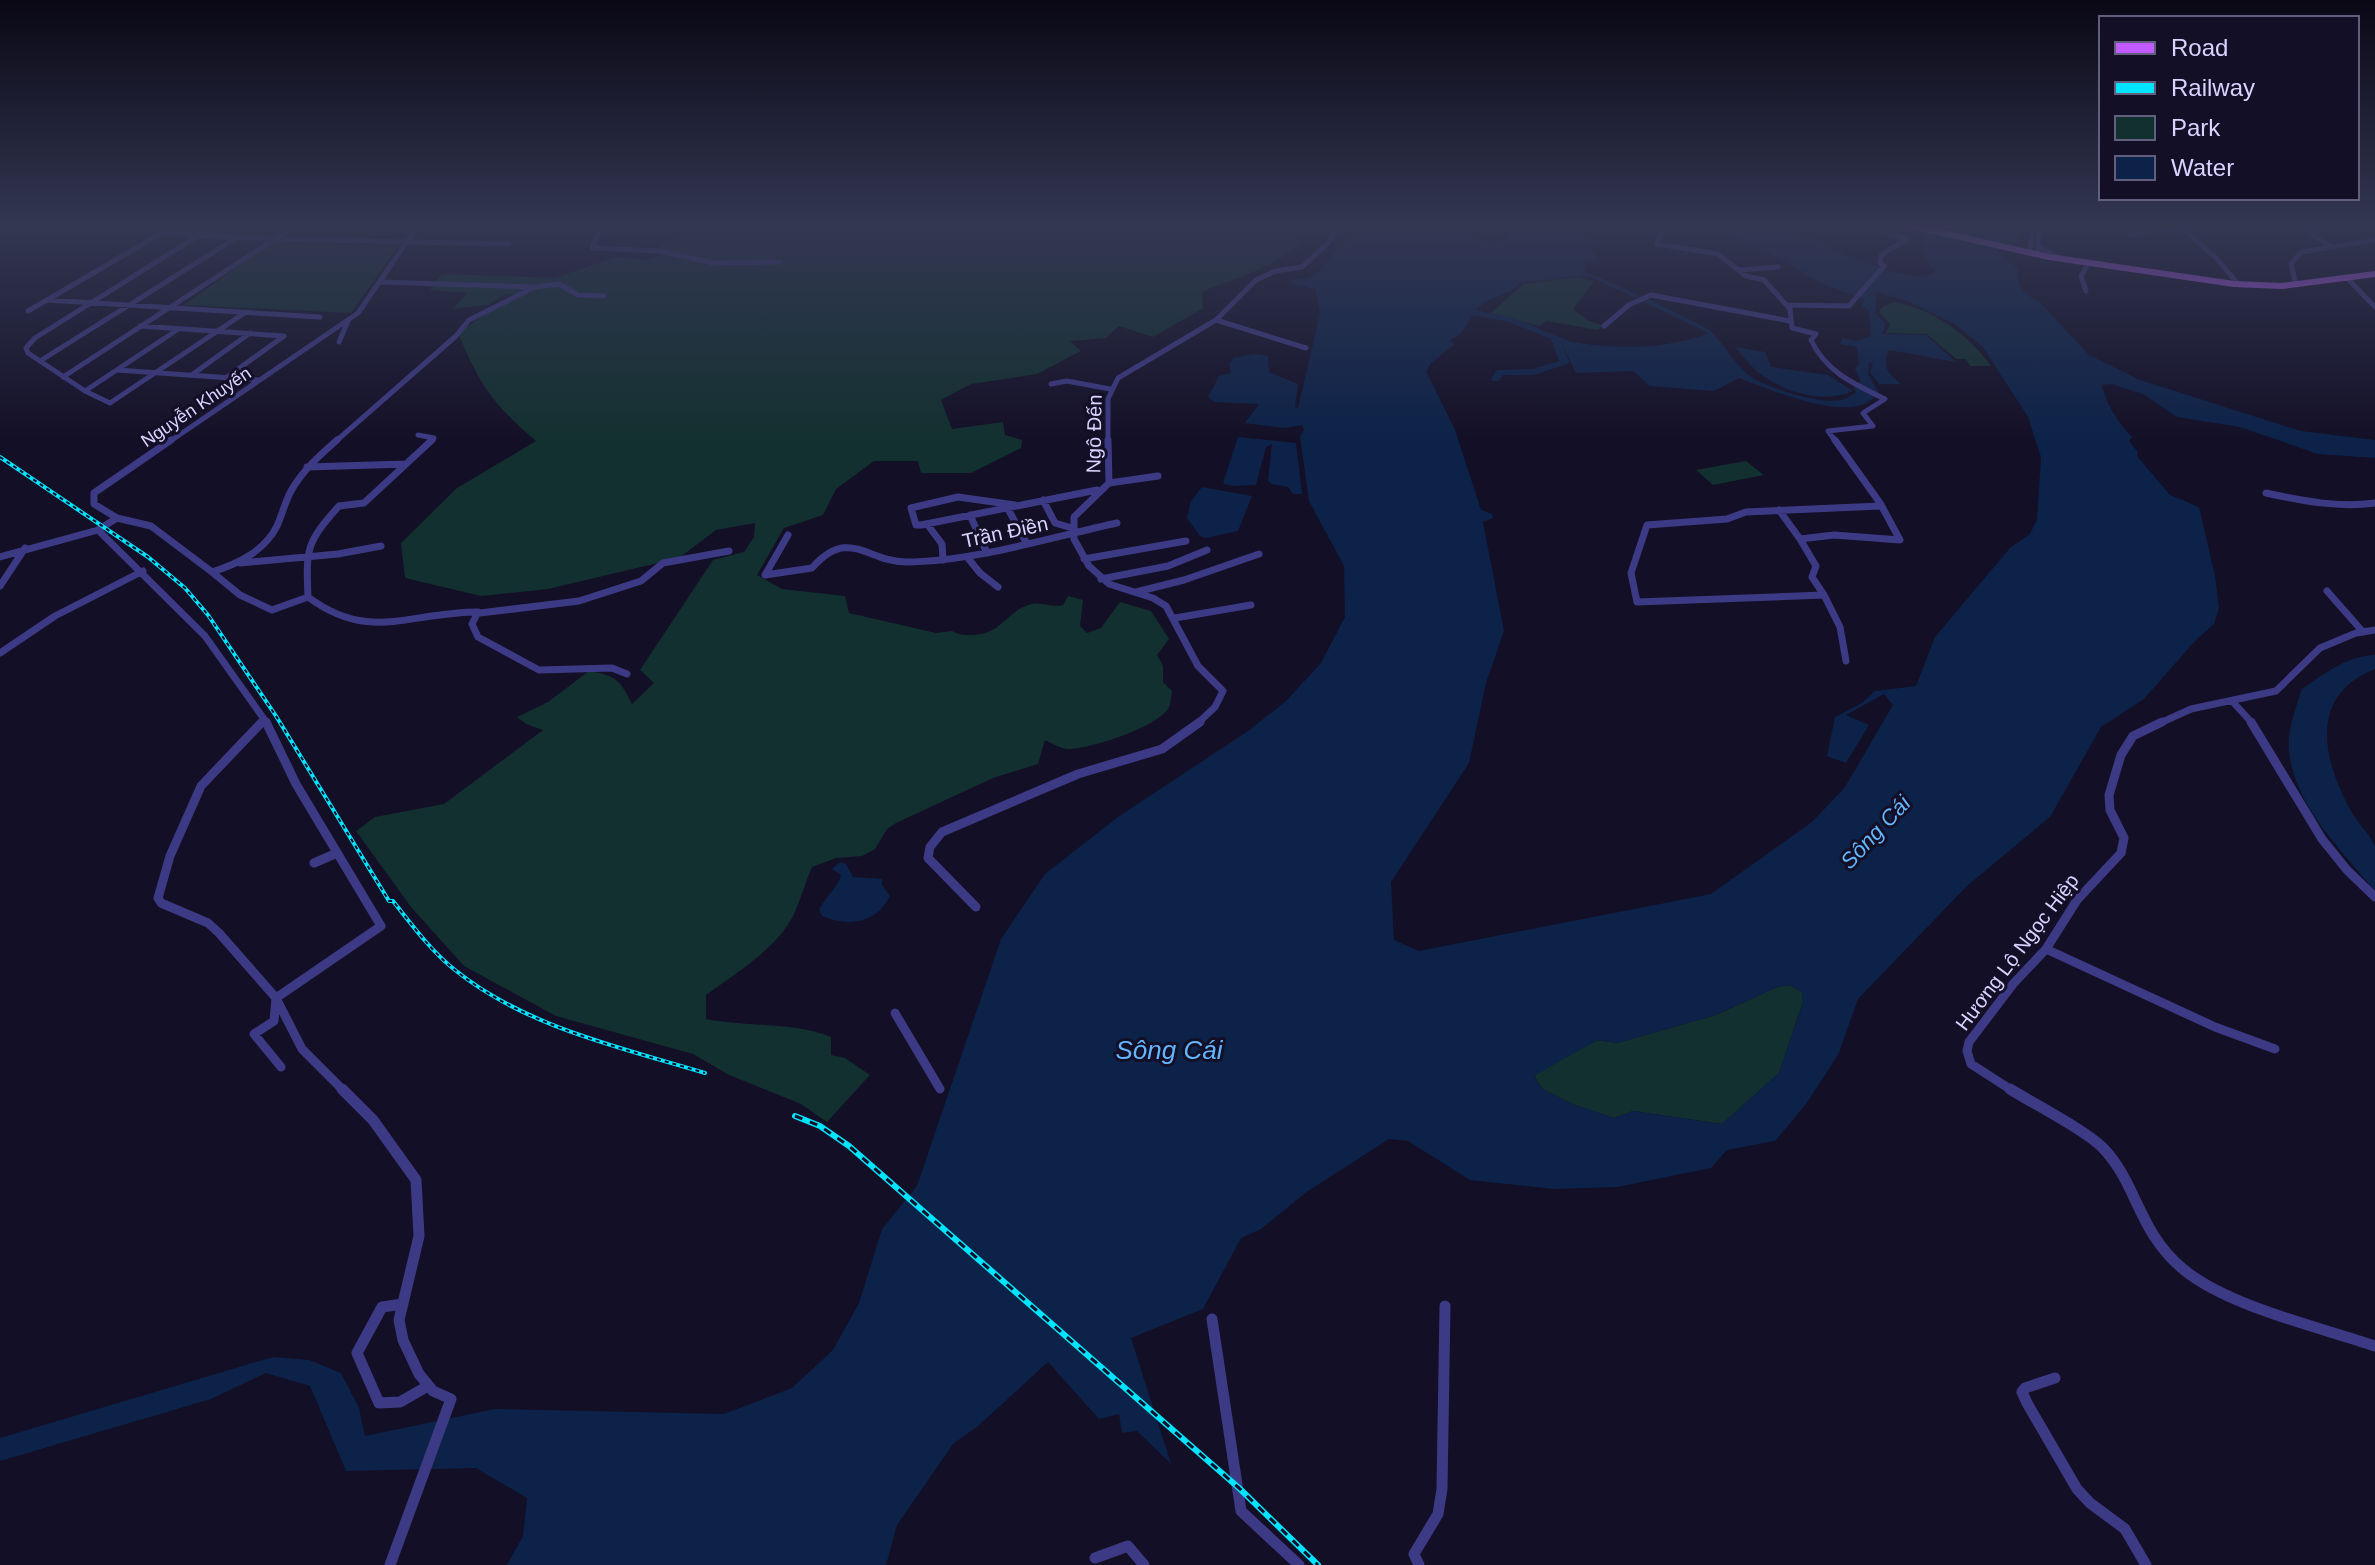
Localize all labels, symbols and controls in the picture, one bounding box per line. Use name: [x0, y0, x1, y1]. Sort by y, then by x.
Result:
legend: [2099, 16, 2359, 200]
text: Road: [2171, 34, 2228, 61]
text: Railway: [2171, 74, 2255, 101]
text: Park: [2171, 114, 2221, 141]
text: Water: [2171, 154, 2234, 181]
street label: Nguyễn Khuyến: [137, 362, 255, 451]
street label: Ngô Đến: [1082, 394, 1106, 474]
street label: Trần Điền: [960, 512, 1050, 552]
water label: Sông Cái: [1835, 790, 1916, 874]
street label: Hương Lộ Ngọc Hiệp: [1951, 870, 2083, 1034]
water label: Sông Cái: [1116, 1035, 1224, 1065]

